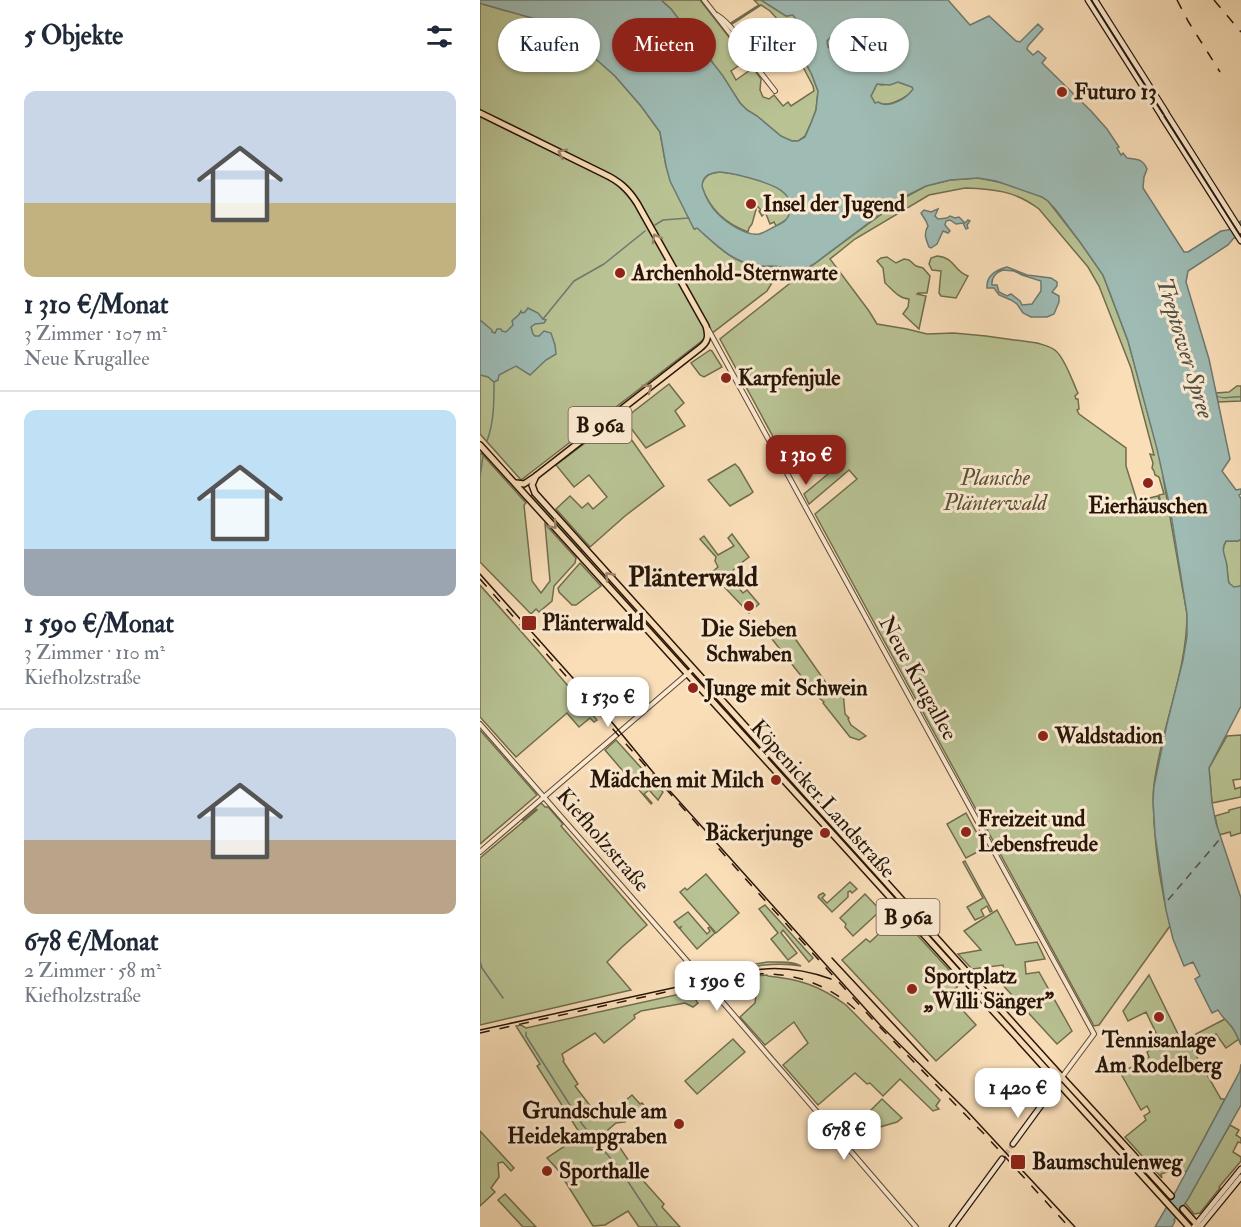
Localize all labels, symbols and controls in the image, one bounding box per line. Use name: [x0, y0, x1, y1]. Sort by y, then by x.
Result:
chip: Kaufen: [498, 18, 600, 72]
chip: Mieten: [612, 18, 716, 72]
chip: Filter: [728, 18, 817, 72]
chip: Neu: [829, 18, 909, 72]
text: 5 Objekte: [24, 20, 123, 52]
icon: filters: [423, 20, 456, 53]
place label: Futuro 13: [1074, 78, 1157, 106]
marker: Futuro 13: [1055, 85, 1069, 99]
icon: home: [186, 130, 294, 238]
one-way arrow: [557, 149, 568, 161]
place label: Insel der Jugend: [763, 190, 905, 219]
marker: Insel der Jugend: [744, 197, 758, 211]
one-way arrow: [652, 234, 664, 245]
place label: Archenhold-Sternwarte: [631, 259, 838, 287]
marker: Archenhold-Sternwarte: [613, 266, 627, 280]
water label: Treptower Spree: [1149, 274, 1221, 423]
text: 1 310 €/Monat: [24, 289, 168, 321]
text: 3 Zimmer · 107 m²: [24, 321, 167, 346]
text: Neue Krugallee: [24, 346, 150, 371]
place label: Karpfenjule: [738, 364, 841, 393]
marker: Karpfenjule: [719, 371, 733, 385]
one-way arrow: [641, 385, 652, 396]
road number: B 96a: [568, 407, 632, 443]
pin: 1 310 €: [751, 435, 861, 486]
text: 1 310 €: [780, 442, 832, 467]
icon: home: [186, 449, 294, 557]
park label: Plansche Plänterwald: [942, 464, 1048, 517]
marker: Eierhäuschen: [1141, 476, 1155, 490]
place label: Eierhäuschen: [1088, 492, 1208, 520]
one-way arrow: [546, 519, 557, 529]
district label: Plänterwald: [628, 560, 758, 595]
one-way arrow: [605, 572, 616, 582]
marker: Die Sieben Schwaben: [742, 599, 756, 613]
text: 1 590 €/Monat: [24, 608, 174, 640]
place label: Plänterwald: [542, 609, 644, 637]
street label: Neue Krugallee: [872, 611, 964, 745]
marker: Plänterwald: [520, 614, 538, 632]
place label: Die Sieben Schwaben: [701, 615, 798, 668]
text: 3 Zimmer · 110 m²: [24, 640, 165, 665]
text: Kiefholzstraße: [24, 665, 141, 690]
place label: Junge mit Schwein: [704, 674, 868, 703]
pin: 1 530 €: [553, 677, 663, 728]
marker: Junge mit Schwein: [686, 681, 700, 695]
text: 1 530 €: [581, 684, 635, 709]
street label: Köpenicker Landstraße: [744, 714, 902, 885]
place label: Waldstadion: [1054, 722, 1164, 750]
marker: Waldstadion: [1036, 729, 1050, 743]
place label: Mädchen mit Milch: [589, 766, 764, 794]
icon: home: [186, 767, 294, 875]
marker: Mädchen mit Milch: [769, 773, 783, 787]
street label: Kiefholzstraße: [550, 782, 656, 898]
place label: Freizeit und Lebensfreude: [978, 805, 1099, 858]
place label: Bäckerjunge: [705, 819, 814, 848]
marker: Freizeit und Lebensfreude: [959, 825, 973, 839]
marker: Bäckerjunge: [818, 826, 832, 840]
road number: B 96a: [876, 899, 940, 935]
text: 678 €/Monat: [24, 926, 158, 958]
text: 2 Zimmer · 58 m²: [24, 958, 161, 983]
pin: 1 590 €: [662, 961, 772, 1012]
place label: Sportplatz „Willi Sänger": [923, 962, 1054, 1016]
text: 1 590 €: [689, 968, 745, 993]
marker: Sportplatz „Willi Sänger": [905, 982, 919, 996]
text: Kiefholzstraße: [24, 983, 141, 1008]
marker: Tennisanlage Am Rodelberg: [1152, 1010, 1166, 1024]
place label: Tennisanlage Am Rodelberg: [1095, 1026, 1223, 1080]
pin: 1 420 €: [963, 1068, 1073, 1119]
text: 1 420 €: [989, 1075, 1047, 1100]
place label: Grundschule am Heidekampgraben: [507, 1097, 668, 1151]
pin: 678 €: [802, 1110, 886, 1161]
marker: Grundschule am Heidekampgraben: [672, 1117, 686, 1131]
text: 678 €: [822, 1117, 866, 1142]
place label: Baumschulenweg: [1032, 1148, 1184, 1177]
marker: Baumschulenweg: [1009, 1153, 1027, 1171]
place label: Sporthalle: [559, 1157, 650, 1186]
marker: Sporthalle: [540, 1164, 554, 1178]

